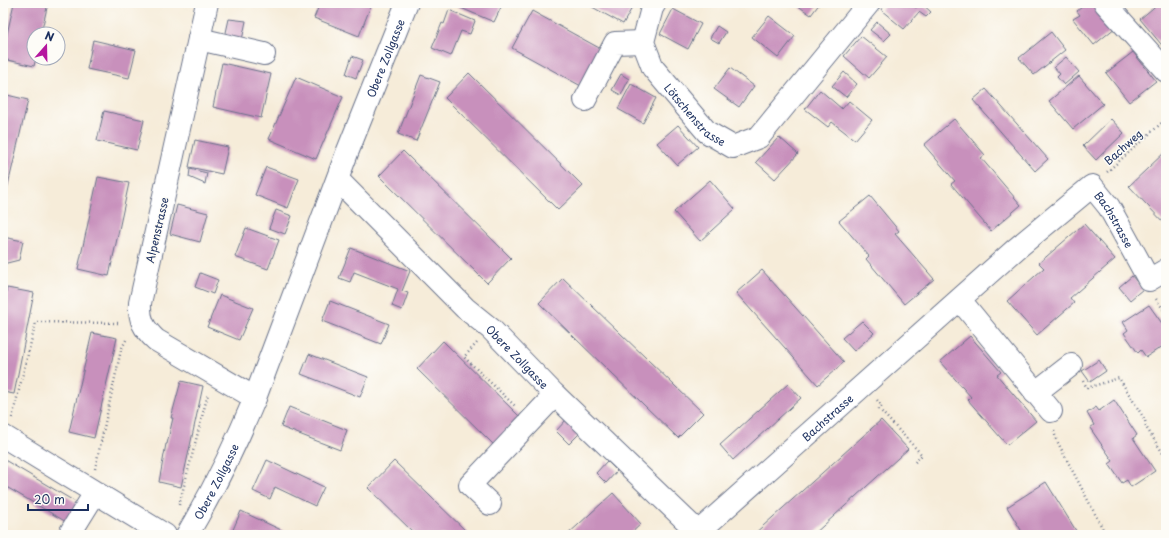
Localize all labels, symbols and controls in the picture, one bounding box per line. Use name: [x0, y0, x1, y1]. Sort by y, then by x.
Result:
street label: Obere Zollgasse: [362, 16, 408, 100]
north arrow: [26, 26, 66, 66]
text: N: [43, 27, 57, 46]
street label: Lötschenstrasse: [661, 79, 729, 150]
street label: Bachweg: [1100, 125, 1146, 169]
street label: Bachstrasse: [1091, 187, 1138, 251]
street label: Alpenstrasse: [141, 195, 173, 265]
street label: Obere Zollgasse: [483, 321, 553, 392]
street label: Bachstrasse: [798, 390, 857, 445]
street label: Obere Zollgasse: [189, 440, 242, 522]
scale bar: [28, 486, 88, 512]
text: 20 m: [34, 490, 65, 508]

